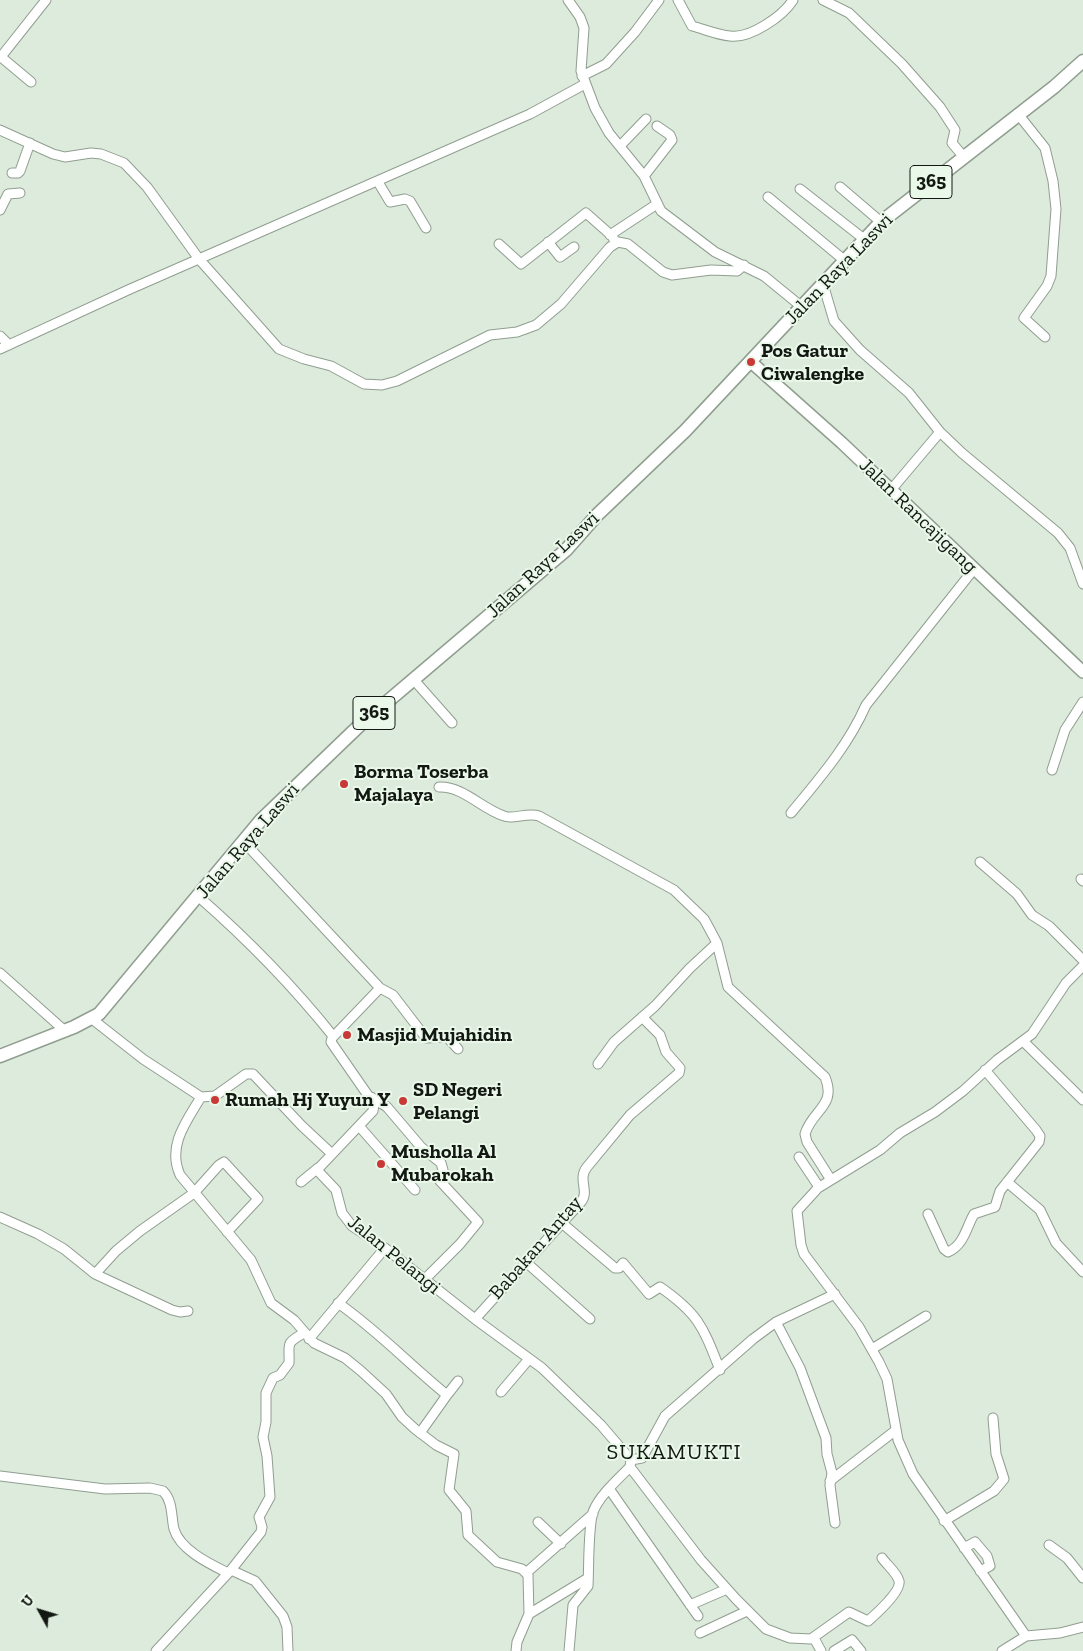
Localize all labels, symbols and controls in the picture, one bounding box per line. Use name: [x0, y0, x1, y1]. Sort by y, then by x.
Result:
road number: 365: [910, 166, 952, 198]
street label: Jalan Raya Laswi: [780, 208, 898, 330]
place label: Pos Gatur Ciwalengke: [761, 339, 864, 386]
marker: Pos Gatur Ciwalengke: [745, 356, 757, 368]
street label: Jalan Rancajigang: [854, 453, 982, 579]
street label: Jalan Raya Laswi: [482, 507, 604, 623]
road number: 365: [353, 696, 395, 730]
place label: Borma Toserba Majalaya: [354, 760, 488, 807]
street label: Jalan Raya Laswi: [191, 778, 305, 904]
marker: Borma Toserba Majalaya: [338, 778, 350, 790]
place label: Masjid Mujahidin: [357, 1023, 512, 1047]
marker: Masjid Mujahidin: [341, 1029, 353, 1041]
place label: SD Negeri Pelangi: [413, 1078, 502, 1125]
place label: Rumah Hj Yuyun Y: [225, 1088, 390, 1112]
marker: Rumah Hj Yuyun Y: [209, 1094, 221, 1106]
marker: SD Negeri Pelangi: [397, 1095, 409, 1107]
place label: Musholla Al Mubarokah: [391, 1140, 496, 1187]
marker: Musholla Al Mubarokah: [375, 1158, 387, 1170]
street label: Babakan Antay: [484, 1191, 588, 1305]
street label: Jalan Pelangi: [343, 1210, 445, 1300]
district label: SUKAMUKTI: [605, 1440, 743, 1466]
north arrow: [15, 1586, 65, 1636]
text: U: [18, 1592, 38, 1611]

